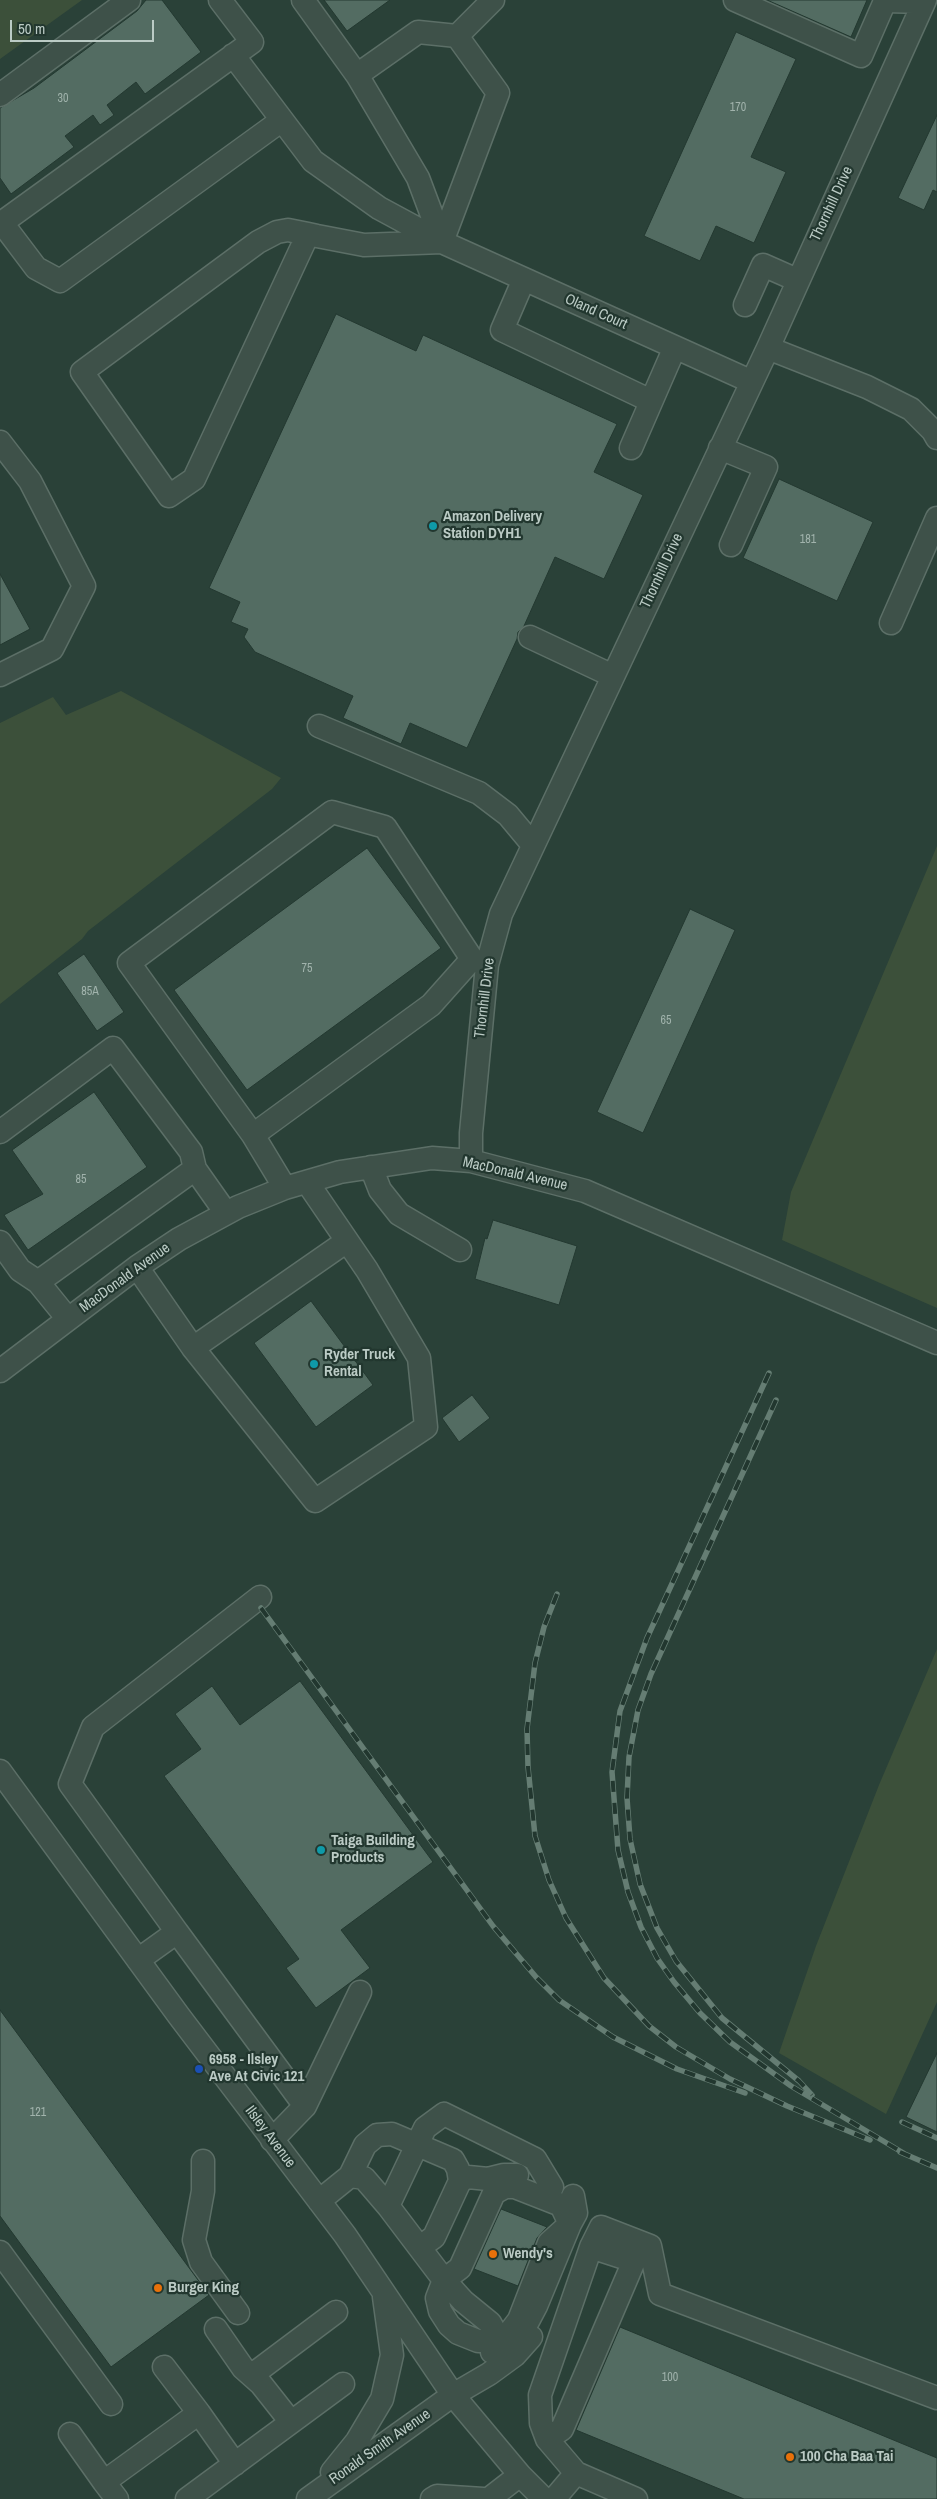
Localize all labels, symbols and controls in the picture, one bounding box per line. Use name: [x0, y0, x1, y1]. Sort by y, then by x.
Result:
scale bar: [12, 10, 156, 42]
text: 50 m: [18, 18, 45, 39]
house number: 30: [58, 92, 68, 106]
house number: 170: [730, 101, 746, 115]
street label: Thornhill Drive: [807, 164, 857, 244]
street label: Oland Court: [562, 290, 630, 334]
place label: Amazon Delivery Station DYH1: [443, 508, 542, 543]
marker: Amazon Delivery Station DYH1: [427, 520, 439, 532]
street label: Thornhill Drive: [637, 531, 687, 611]
house number: 181: [800, 533, 816, 547]
street label: Thornhill Drive: [471, 957, 499, 1039]
house number: 75: [302, 962, 312, 976]
house number: 85A: [81, 985, 99, 999]
house number: 65: [661, 1014, 671, 1028]
street label: MacDonald Avenue: [461, 1153, 569, 1195]
house number: 85: [76, 1173, 86, 1187]
street label: MacDonald Avenue: [76, 1239, 174, 1317]
place label: Ryder Truck Rental: [324, 1346, 395, 1381]
marker: Ryder Truck Rental: [308, 1358, 320, 1370]
place label: Taiga Building Products: [331, 1832, 415, 1867]
marker: Taiga Building Products: [315, 1844, 327, 1856]
place label: 6958 - Ilsley Ave At Civic 121: [209, 2051, 304, 2086]
marker: 6958 - Ilsley Ave At Civic 121: [193, 2063, 205, 2075]
street label: Ilsley Avenue: [241, 2102, 299, 2172]
house number: 121: [30, 2106, 46, 2120]
place label: Wendy's: [503, 2245, 553, 2263]
marker: Wendy's: [487, 2248, 499, 2260]
place label: Burger King: [168, 2279, 239, 2297]
marker: Burger King: [152, 2282, 164, 2294]
house number: 100: [662, 2371, 678, 2385]
street label: Ronald Smith Avenue: [326, 2405, 434, 2489]
place label: 100 Cha Baa Tai: [800, 2448, 893, 2466]
marker: 100 Cha Baa Tai: [784, 2451, 796, 2463]

